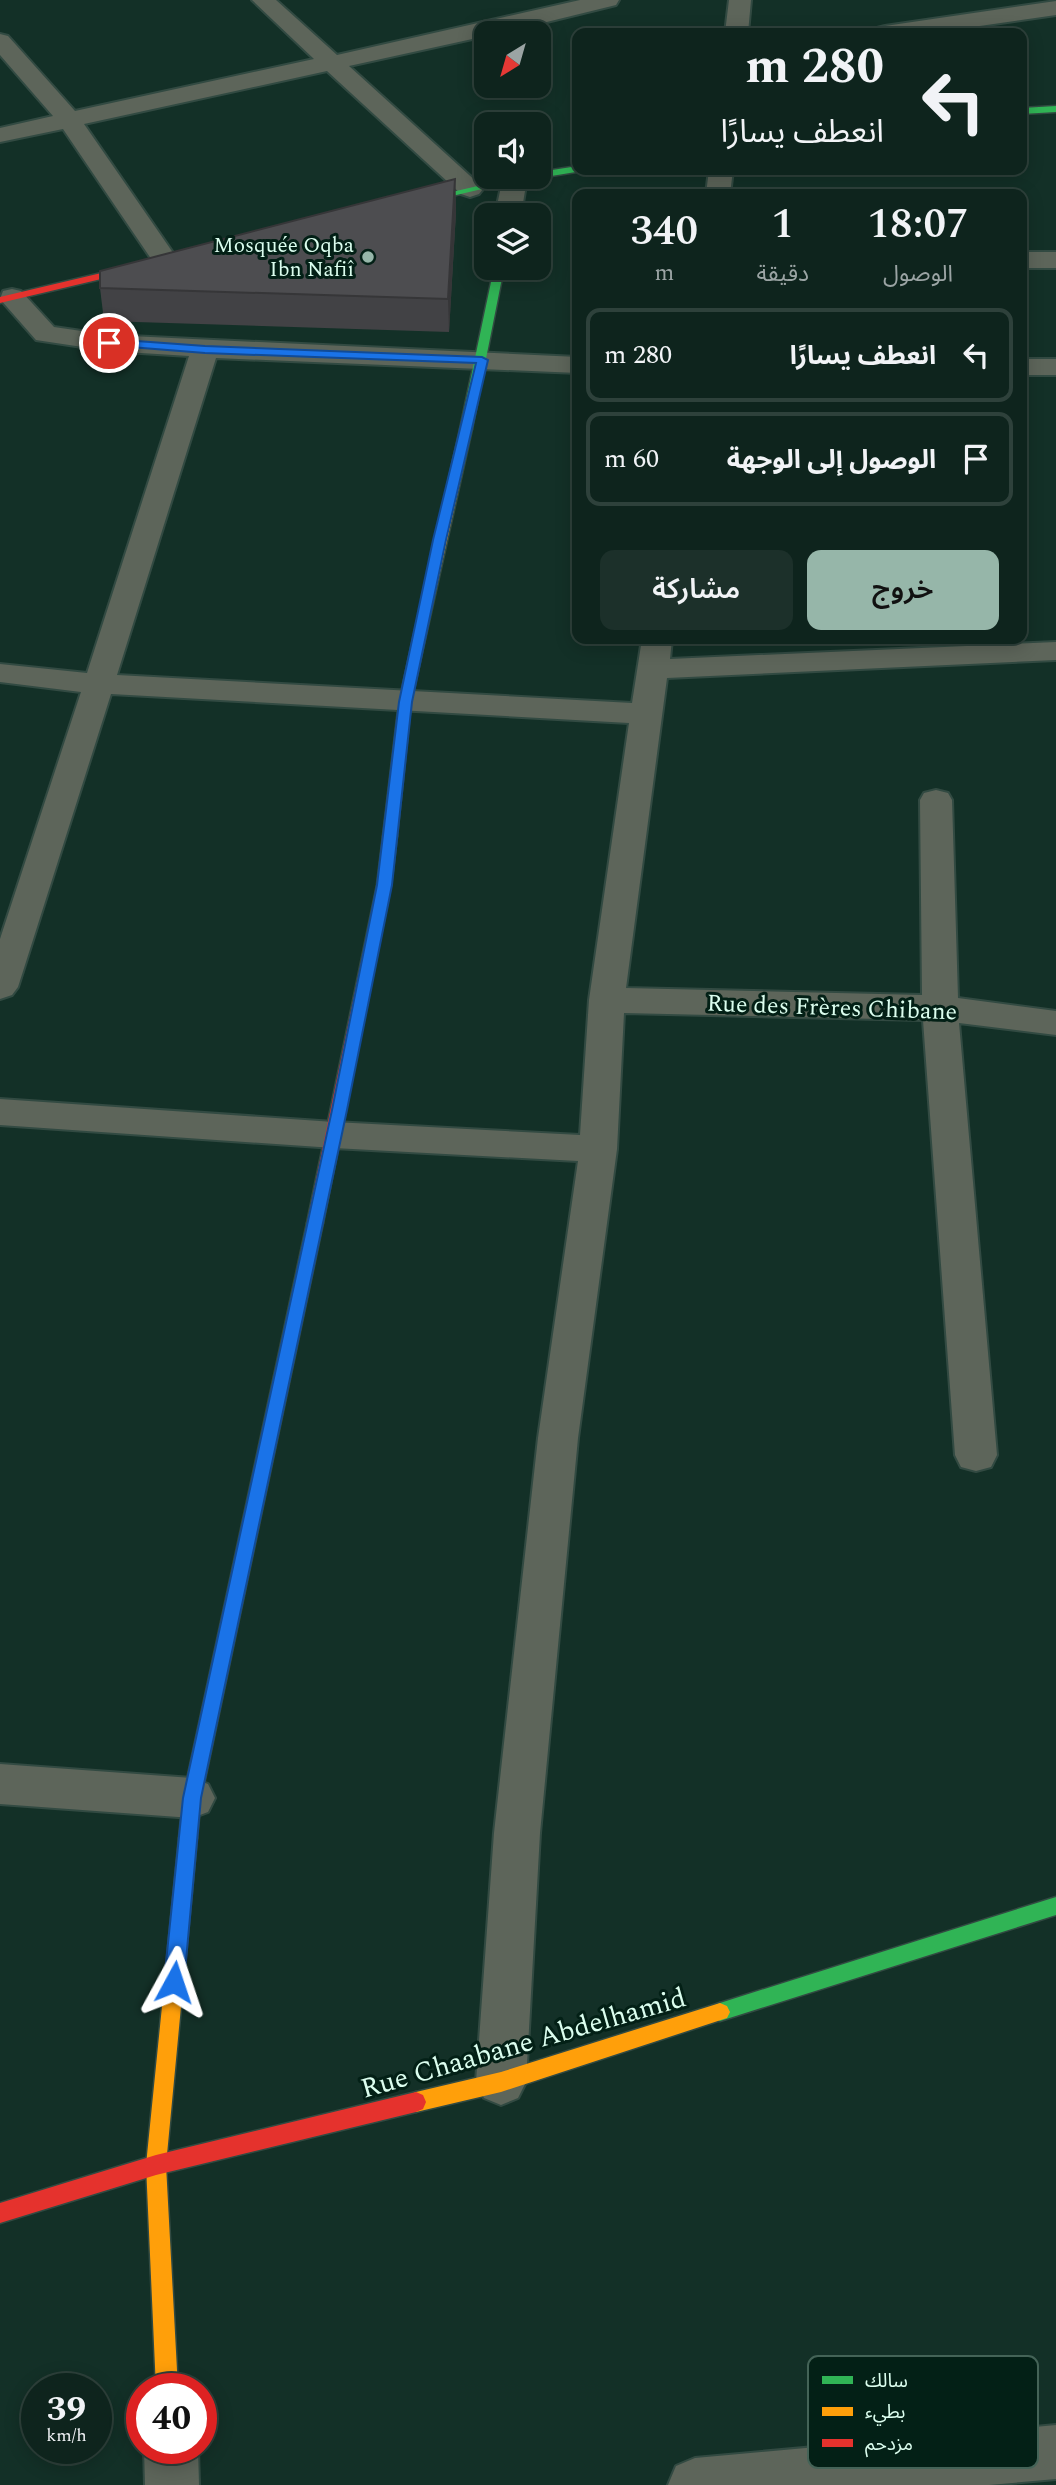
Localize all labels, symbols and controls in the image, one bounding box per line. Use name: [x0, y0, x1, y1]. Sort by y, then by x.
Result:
north arrow: [474, 21, 551, 98]
map controls: [474, 21, 551, 280]
text: 280 m: [745, 30, 884, 105]
icon: left: [908, 56, 999, 147]
text: انعطف يسارًا: [721, 108, 884, 157]
button: sound: [474, 112, 551, 189]
text: 1: [772, 193, 794, 256]
text: 18:07: [867, 193, 969, 256]
text: 340: [631, 200, 698, 263]
button: layers: [474, 203, 551, 280]
place label: Mosquée Oqba Ibn Nafiî: [214, 230, 355, 286]
marker: Mosquée Oqba Ibn Nafiî: [360, 249, 376, 265]
text: m: [654, 256, 674, 291]
text: دقيقة: [757, 257, 809, 292]
text: الوصول: [883, 257, 953, 292]
pin: [79, 313, 139, 373]
icon: arrive: [90, 324, 128, 362]
text: 280 m: [604, 335, 672, 375]
text: انعطف يسارًا: [790, 336, 936, 376]
icon: left: [957, 336, 995, 374]
text: 60 m: [604, 439, 659, 479]
text: الوصول إلى الوجهة: [727, 440, 936, 480]
icon: arrive: [957, 440, 995, 478]
button: مشاركة: [600, 550, 793, 630]
button: خروج: [807, 550, 999, 630]
street label: Rue des Frères Chibane: [706, 986, 958, 1030]
position arrow: [137, 1945, 211, 2019]
street label: Rue Chaabane Abdelhamid: [356, 1976, 691, 2111]
legend: [808, 2356, 1038, 2468]
text: سالك: [865, 2367, 908, 2396]
speed limit sign: 40: [126, 2373, 217, 2464]
text: 39: [47, 2383, 86, 2436]
text: بطيء: [865, 2398, 905, 2427]
text: km/h: [46, 2422, 87, 2449]
text: مزدحم: [865, 2430, 913, 2459]

